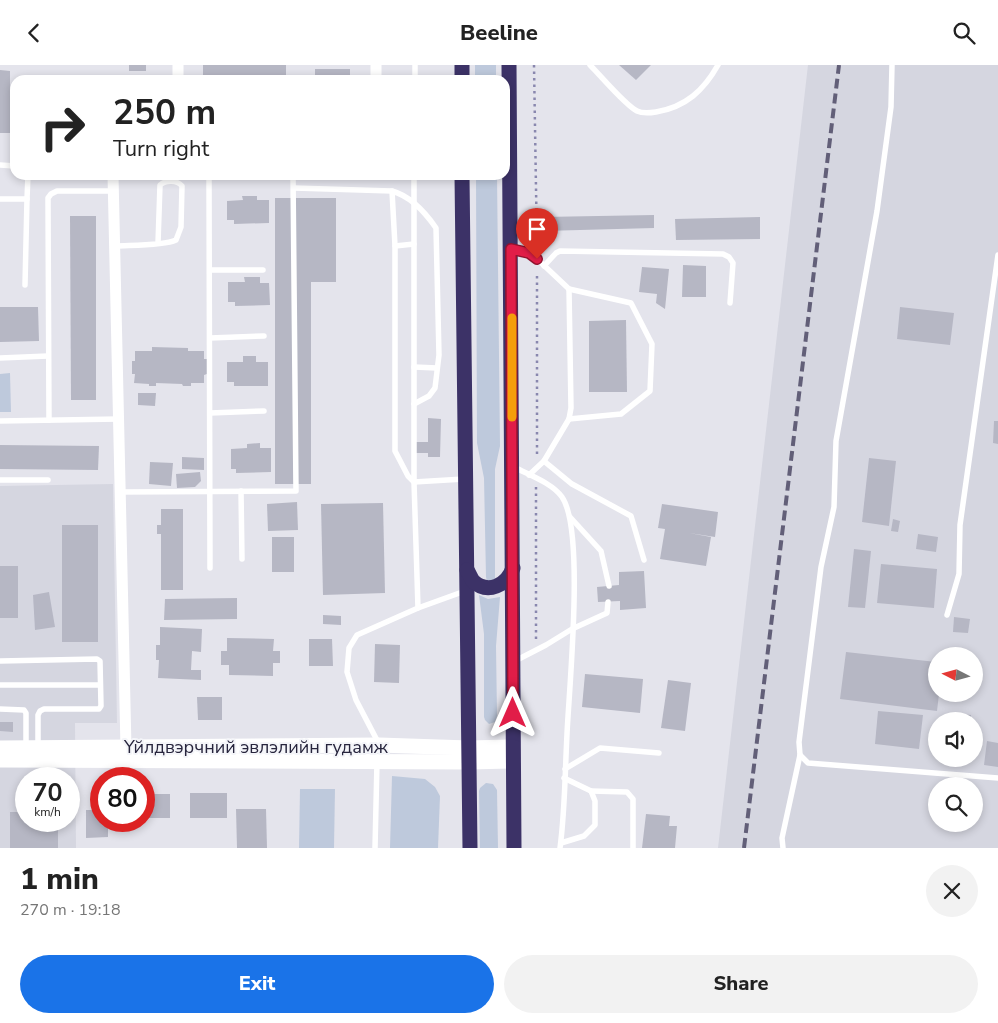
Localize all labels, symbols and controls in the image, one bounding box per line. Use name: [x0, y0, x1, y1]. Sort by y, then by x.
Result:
text: Beeline: [460, 18, 538, 48]
icon: back: [20, 19, 48, 47]
icon: search: [950, 19, 978, 47]
text: 250 m: [113, 89, 216, 136]
icon: right: [30, 95, 95, 160]
text: Turn right: [113, 134, 209, 164]
pin: [516, 208, 558, 259]
icon: arrive: [523, 215, 551, 243]
north arrow: [928, 647, 982, 703]
map controls: [928, 647, 983, 832]
position arrow: [486, 686, 538, 738]
button: sound: [928, 712, 983, 767]
street label: Үйлдвэрчний эвлэлийн гудамж: [123, 735, 389, 759]
speed limit sign: 80: [90, 767, 155, 832]
text: 70: [32, 776, 63, 810]
button: search: [928, 777, 983, 832]
text: km/h: [34, 804, 61, 820]
text: 1 min: [20, 859, 99, 900]
button: close: [926, 865, 978, 917]
text: 270 m · 19:18: [20, 899, 121, 921]
button: Exit: [20, 955, 494, 1013]
button: Share: [504, 955, 978, 1013]

